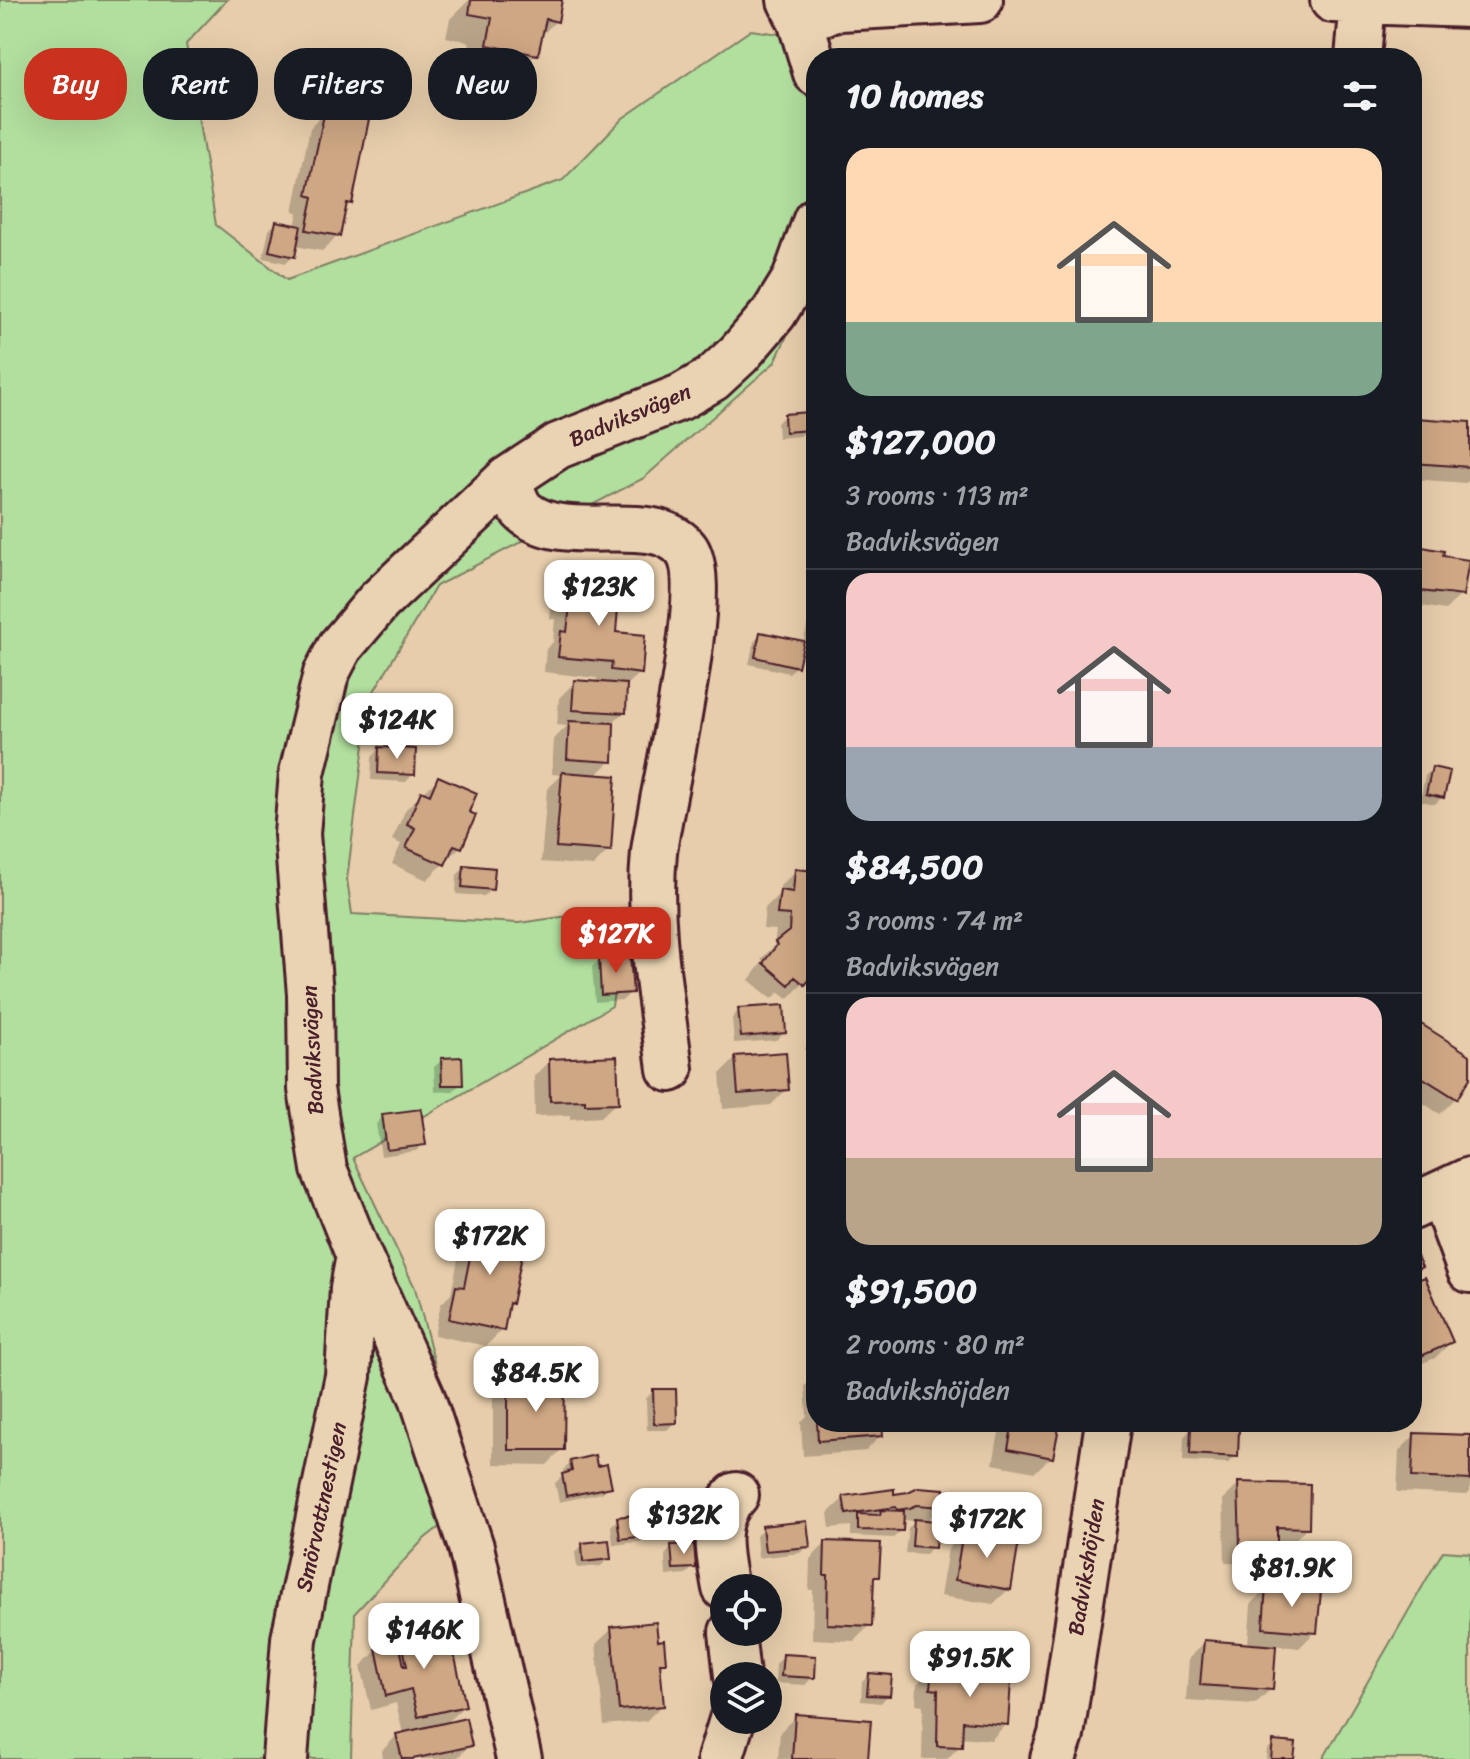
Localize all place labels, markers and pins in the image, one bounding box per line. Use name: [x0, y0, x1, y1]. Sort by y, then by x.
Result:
pin: $123K: [543, 560, 655, 628]
pin: $124K: [341, 693, 453, 761]
pin: $127K: [560, 907, 672, 975]
pin: $172K: [434, 1209, 546, 1277]
pin: $84.5K: [471, 1346, 601, 1414]
pin: $132K: [628, 1488, 740, 1556]
pin: $172K: [931, 1492, 1043, 1560]
pin: $81.9K: [1227, 1541, 1357, 1609]
pin: $146K: [368, 1603, 480, 1671]
pin: $91.5K: [905, 1631, 1035, 1699]

